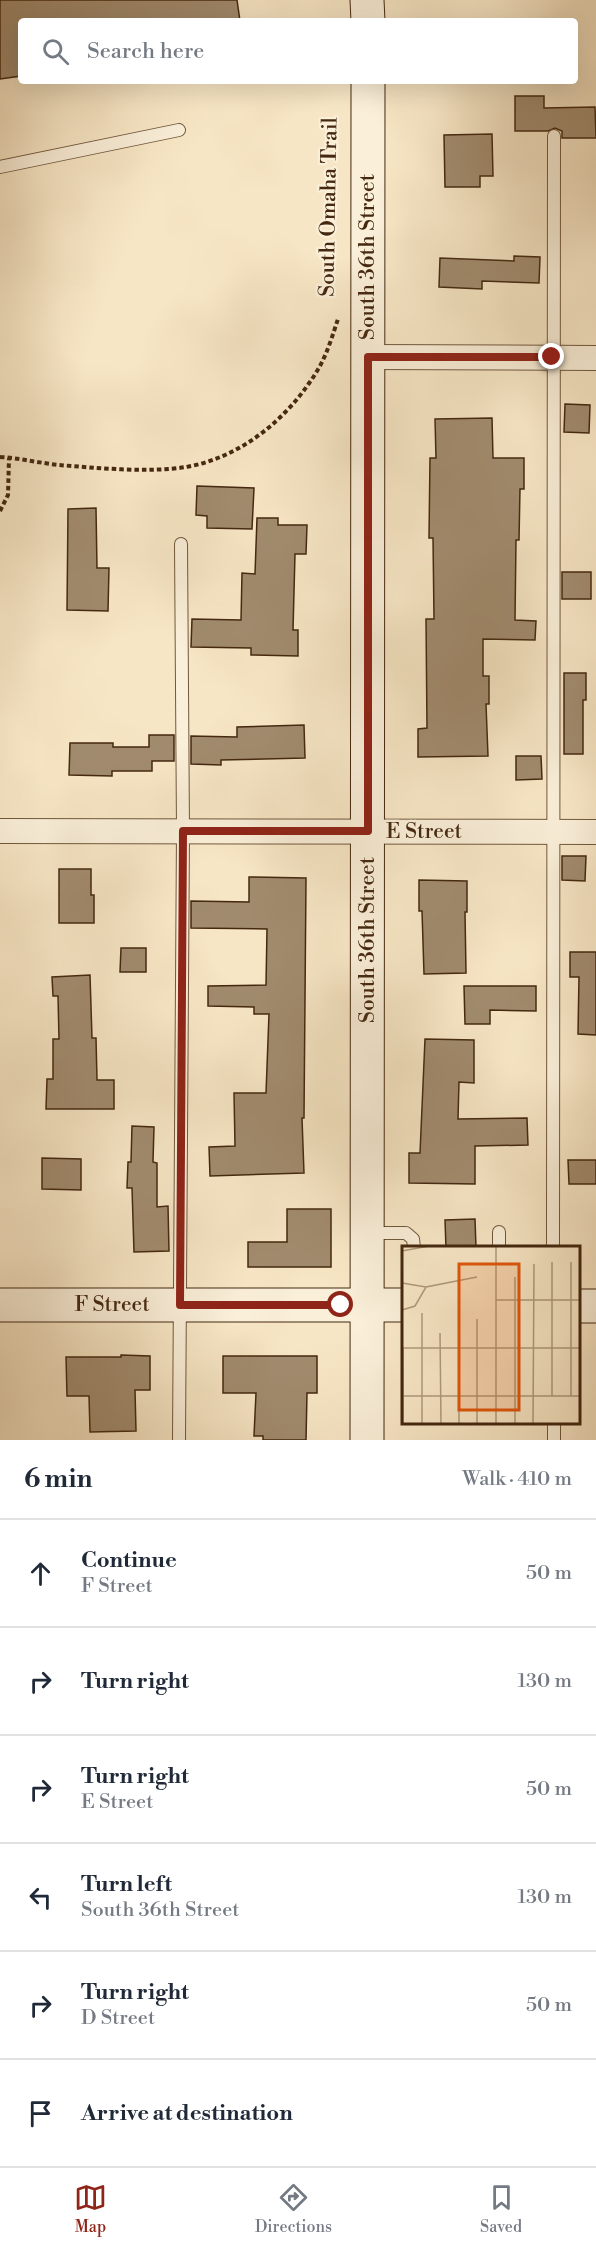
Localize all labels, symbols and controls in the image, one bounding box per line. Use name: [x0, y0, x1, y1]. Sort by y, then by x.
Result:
search box: [18, 18, 578, 84]
icon: search: [39, 35, 72, 68]
text: Search here: [87, 38, 204, 65]
street label: South Omaha Trail: [314, 117, 344, 297]
street label: South 36th Street: [355, 173, 381, 340]
route end: [538, 343, 564, 369]
street label: E Street: [386, 819, 463, 845]
street label: South 36th Street: [355, 856, 381, 1023]
inset map: [402, 1246, 581, 1425]
route start: [327, 1291, 353, 1317]
street label: F Street: [74, 1292, 150, 1318]
text: 6 min: [24, 1463, 92, 1495]
text: Walk · 410 m: [462, 1467, 572, 1492]
text: Continue: [81, 1547, 177, 1574]
icon: ahead: [24, 1557, 57, 1590]
text: 50 m: [526, 1561, 572, 1586]
text: F Street: [81, 1574, 153, 1599]
icon: right: [24, 1665, 57, 1698]
text: Turn right: [81, 1668, 189, 1695]
text: 130 m: [517, 1669, 572, 1694]
text: Turn right: [81, 1763, 189, 1790]
icon: right: [24, 1773, 57, 1806]
text: 50 m: [526, 1777, 572, 1802]
text: E Street: [81, 1790, 153, 1815]
text: Turn left: [81, 1871, 172, 1898]
icon: left: [24, 1881, 57, 1914]
text: 130 m: [517, 1885, 572, 1910]
text: South 36th Street: [81, 1898, 239, 1923]
text: Turn right: [81, 1979, 189, 2006]
icon: right: [24, 1989, 57, 2022]
text: 50 m: [526, 1993, 572, 2018]
text: D Street: [81, 2006, 155, 2031]
icon: arrive: [24, 2097, 57, 2130]
text: Arrive at destination: [81, 2100, 293, 2127]
tab: Map: [74, 2181, 107, 2237]
tab: Directions: [255, 2181, 332, 2237]
tab: Saved: [480, 2181, 522, 2237]

